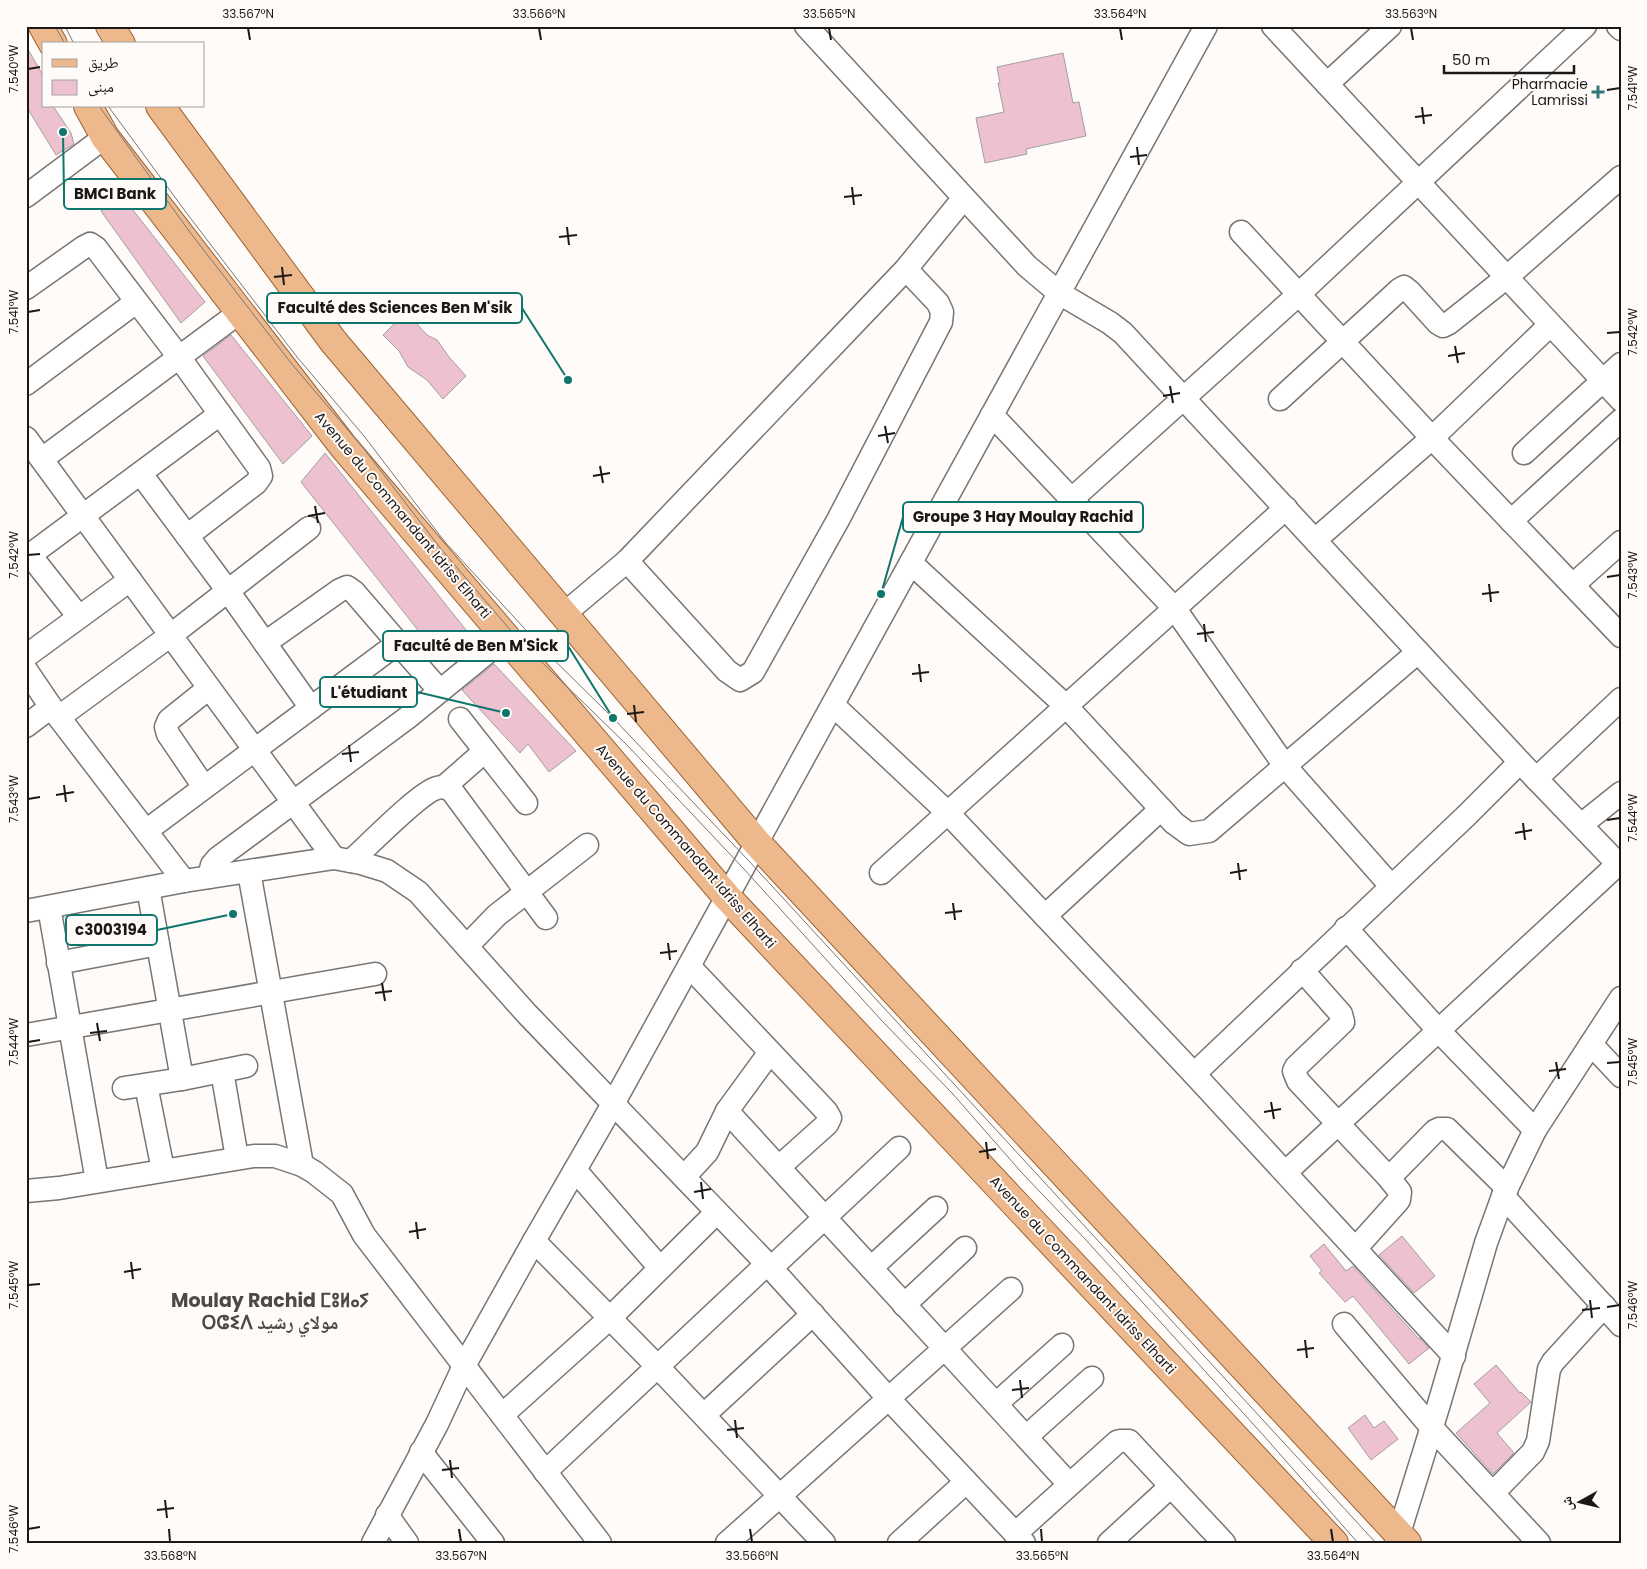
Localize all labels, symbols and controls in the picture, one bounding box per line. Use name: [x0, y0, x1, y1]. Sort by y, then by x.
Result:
text: 33.567°N: [222, 5, 274, 22]
text: 33.566°N: [513, 5, 565, 22]
text: 33.565°N: [803, 5, 855, 22]
text: 33.564°N: [1094, 5, 1146, 22]
text: 33.563°N: [1385, 5, 1437, 22]
legend: [42, 42, 205, 108]
scale bar: [1444, 42, 1574, 74]
text: 7.540°W: [5, 45, 22, 93]
text: 50 m: [1452, 49, 1490, 70]
text: طريق: [88, 52, 119, 73]
text: 7.541°W: [1624, 65, 1641, 110]
place label: Pharmacie Lamrissi: [1512, 74, 1588, 110]
text: مبنى: [88, 76, 114, 97]
marker: Pharmacie Lamrissi: [1592, 86, 1604, 98]
callout: BMCI Bank: [64, 179, 166, 209]
text: BMCI Bank: [74, 183, 157, 204]
text: 7.541°W: [5, 289, 22, 334]
callout: Faculté des Sciences Ben M'sik: [267, 293, 522, 323]
text: Faculté des Sciences Ben M'sik: [278, 297, 513, 318]
text: 7.542°W: [1624, 308, 1641, 356]
street label: Avenue du Commandant Idriss Elharti: [310, 407, 496, 623]
callout: Groupe 3 Hay Moulay Rachid: [903, 502, 1143, 532]
text: Groupe 3 Hay Moulay Rachid: [913, 506, 1133, 527]
text: 7.542°W: [5, 531, 22, 579]
text: 7.543°W: [1624, 551, 1641, 599]
callout: Faculté de Ben M'Sick: [383, 631, 568, 661]
text: Faculté de Ben M'Sick: [394, 635, 559, 656]
callout: L'étudiant: [320, 677, 417, 707]
text: L'étudiant: [331, 682, 407, 703]
street label: Avenue du Commandant Idriss Elharti: [592, 739, 780, 953]
text: 7.543°W: [5, 775, 22, 823]
text: 7.544°W: [1624, 794, 1641, 842]
callout: c3003194: [66, 915, 157, 945]
text: c3003194: [75, 919, 147, 940]
text: 7.544°W: [5, 1018, 22, 1066]
text: 7.545°W: [1624, 1038, 1641, 1086]
street label: Avenue du Commandant Idriss Elharti: [985, 1171, 1181, 1379]
text: 7.545°W: [5, 1261, 22, 1309]
text: 7.546°W: [1624, 1281, 1641, 1329]
district label: Moulay Rachid ⵎⵓⵍⴰⵢ ⵔⵛⵉⴷ مولاي رشيد: [171, 1287, 369, 1337]
north arrow: [1554, 1476, 1604, 1526]
text: ش: [1556, 1495, 1578, 1513]
text: 7.546°W: [5, 1505, 22, 1553]
text: 33.568°N: [144, 1547, 196, 1564]
text: 33.567°N: [435, 1547, 487, 1564]
text: 33.566°N: [726, 1547, 778, 1564]
text: 33.565°N: [1016, 1547, 1068, 1564]
text: 33.564°N: [1307, 1547, 1359, 1564]

